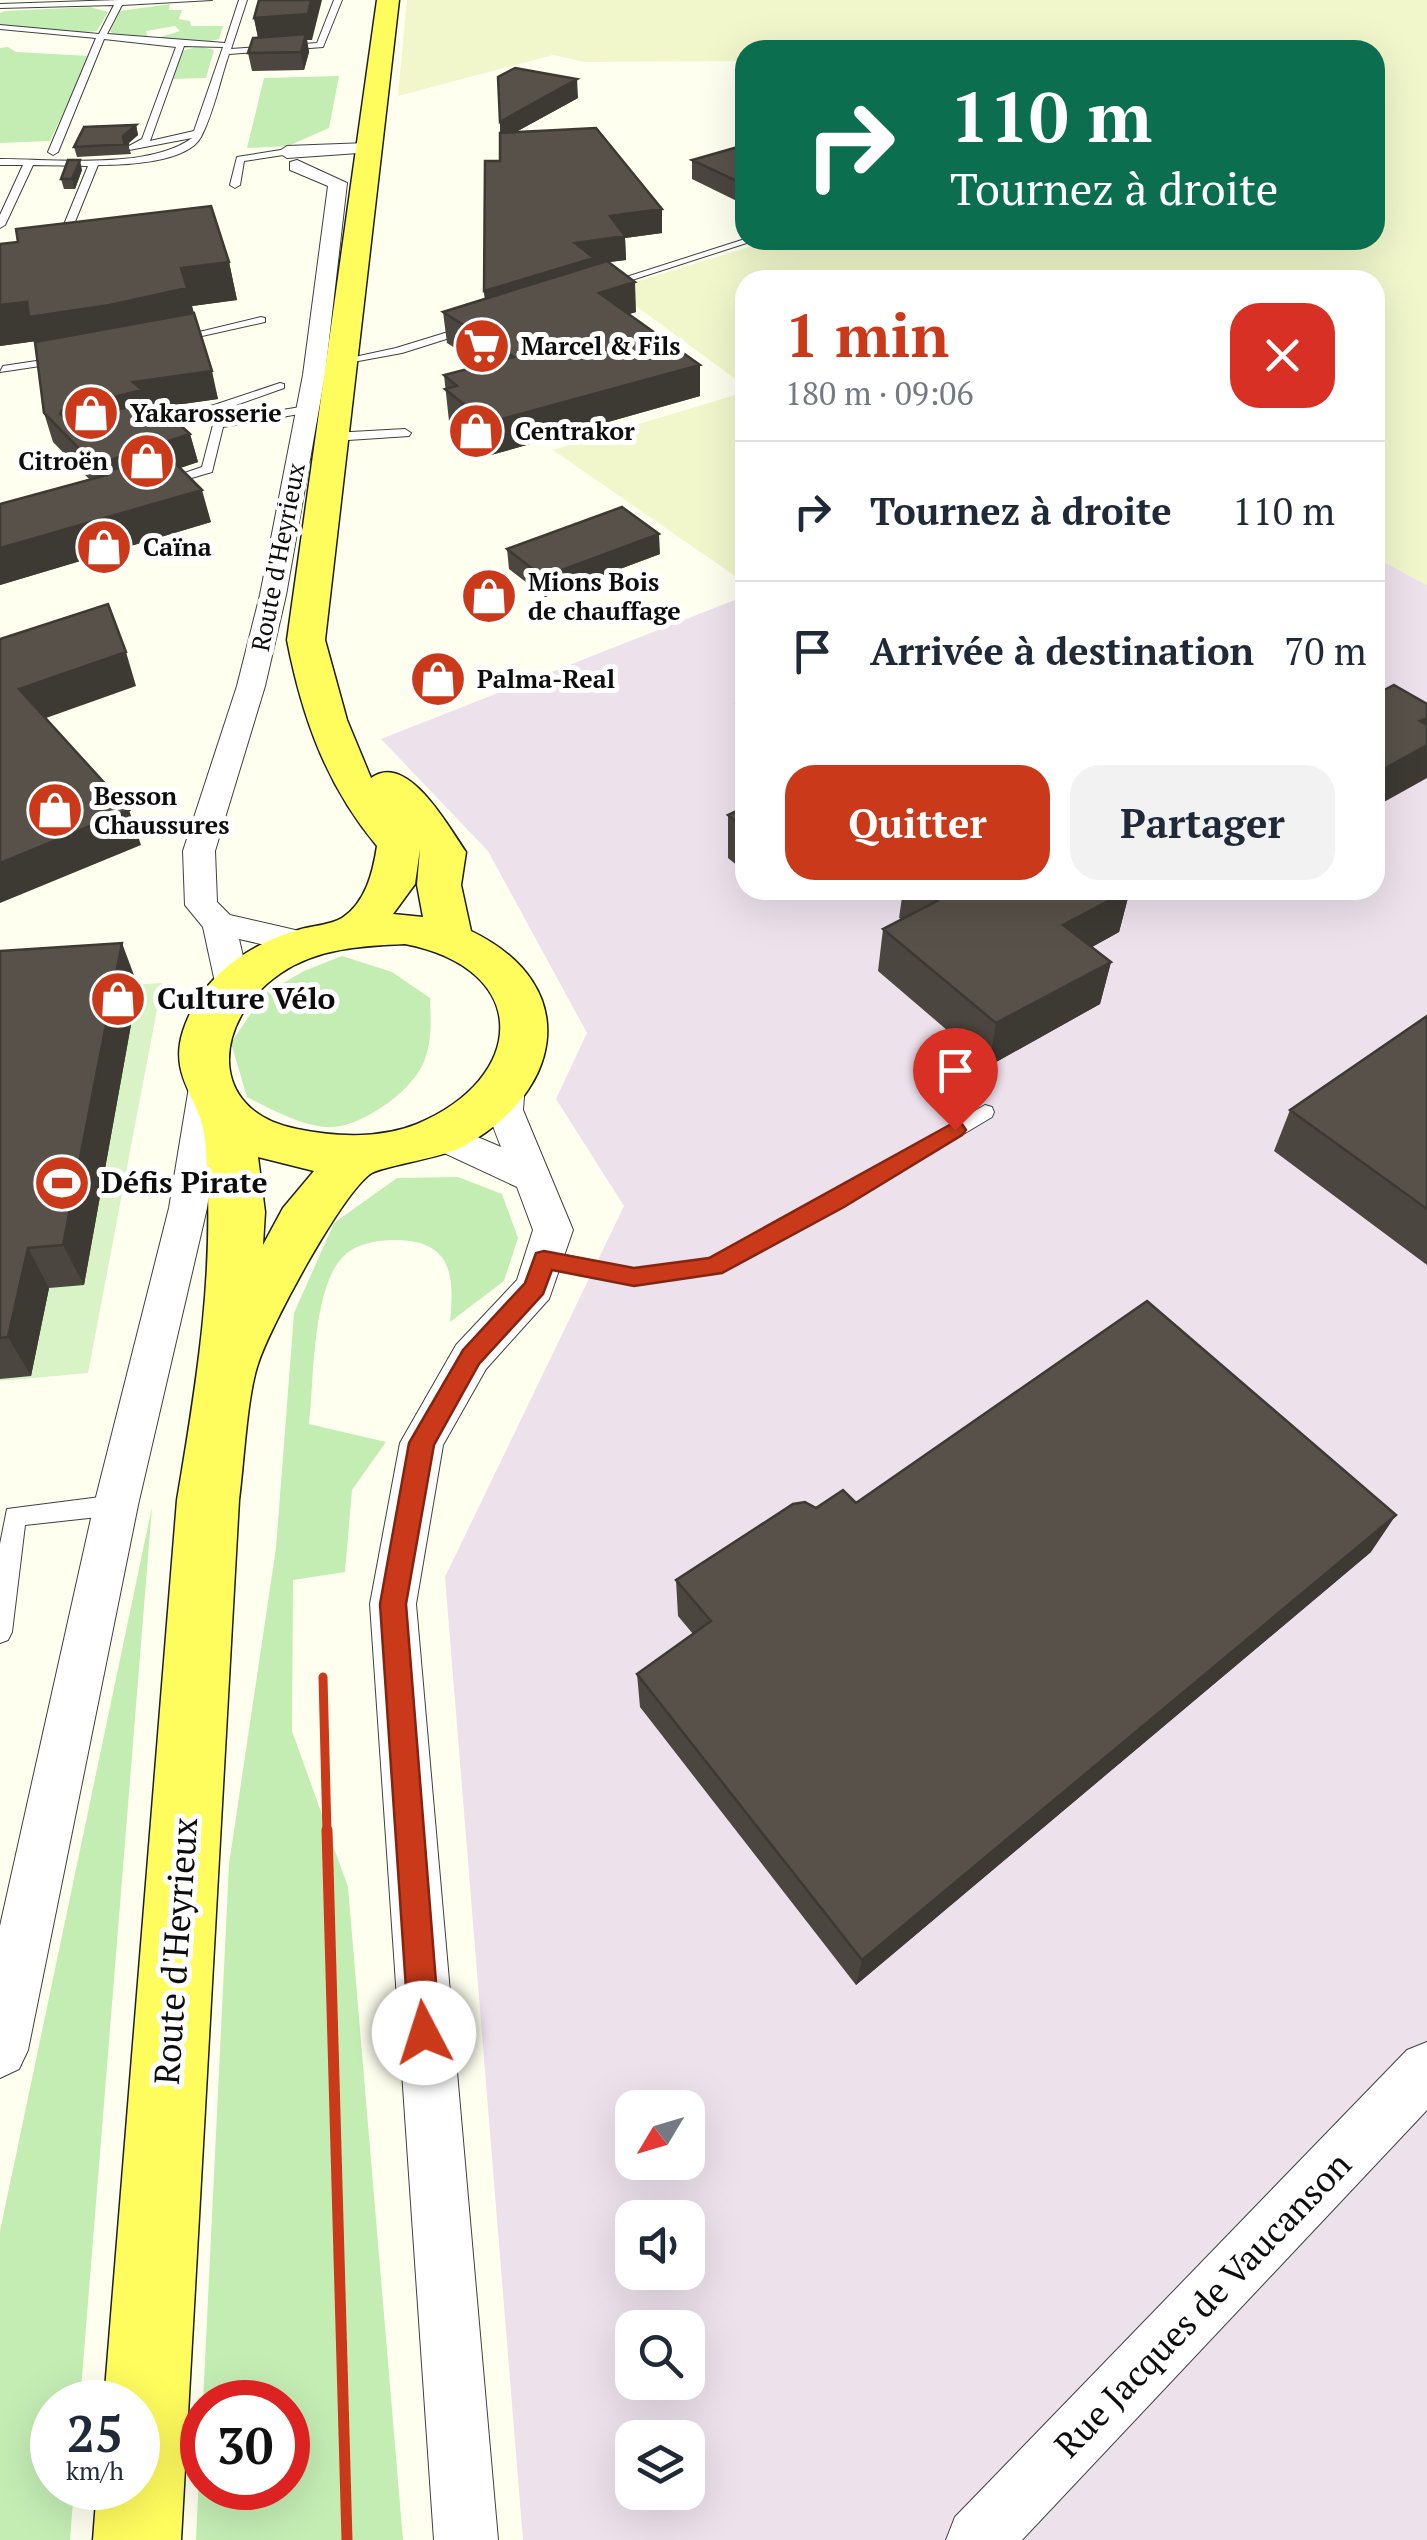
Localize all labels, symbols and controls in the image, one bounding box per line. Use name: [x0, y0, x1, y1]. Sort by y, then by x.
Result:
text: 110 m: [950, 69, 1152, 162]
icon: right: [785, 80, 915, 210]
text: Tournez à droite: [950, 158, 1278, 218]
text: 1 min: [785, 295, 949, 374]
button: close: [1230, 303, 1335, 408]
supermarket icon: Marcel & Fils: [452, 316, 512, 376]
place label: Marcel & Fils: [521, 329, 681, 362]
text: 180 m · 09:06: [785, 372, 973, 414]
shop icon: Yakarosserie: [61, 383, 121, 443]
place label: Yakarosserie: [130, 396, 282, 429]
shop icon: Centrakor: [446, 401, 506, 461]
place label: Centrakor: [515, 414, 635, 447]
shop icon: Citroën: [117, 431, 177, 491]
place label: Citroën: [18, 444, 108, 477]
street label: Route d'Heyrieux: [243, 460, 312, 654]
icon: right: [785, 484, 840, 539]
text: Tournez à droite: [870, 486, 1172, 536]
text: 110 m: [1232, 486, 1335, 536]
shop icon: Caïna: [74, 517, 134, 577]
place label: Caïna: [143, 530, 212, 563]
place label: Mions Bois de chauffage: [528, 565, 681, 627]
shop icon: Mions Bois de chauffage: [459, 566, 519, 626]
icon: arrive: [785, 624, 840, 679]
text: Arrivée à destination: [870, 626, 1254, 676]
text: 70 m: [1284, 626, 1367, 676]
shop icon: Palma-Real: [408, 649, 468, 709]
place label: Palma-Real: [477, 662, 615, 695]
button: Quitter: [785, 765, 1050, 880]
button: Partager: [1070, 765, 1335, 880]
place label: Besson Chaussures: [94, 779, 229, 841]
shop icon: Besson Chaussures: [25, 780, 85, 840]
shop icon: Culture Vélo: [88, 969, 148, 1029]
place label: Culture Vélo: [157, 978, 335, 1018]
pin: [913, 1028, 998, 1131]
icon: arrive: [928, 1043, 983, 1098]
sports icon: Défis Pirate: [32, 1153, 92, 1213]
place label: Défis Pirate: [101, 1162, 268, 1202]
street label: Route d'Heyrieux: [143, 1816, 207, 2086]
position arrow: [372, 1981, 476, 2085]
north arrow: [615, 2090, 705, 2180]
map controls: [615, 2090, 705, 2510]
street label: Rue Jacques de Vaucanson: [1044, 2142, 1361, 2467]
button: sound: [615, 2200, 705, 2290]
button: search: [615, 2310, 705, 2400]
speed limit sign: 30: [180, 2380, 310, 2510]
text: 25: [67, 2400, 123, 2466]
button: layers: [615, 2420, 705, 2510]
text: km/h: [66, 2454, 124, 2487]

